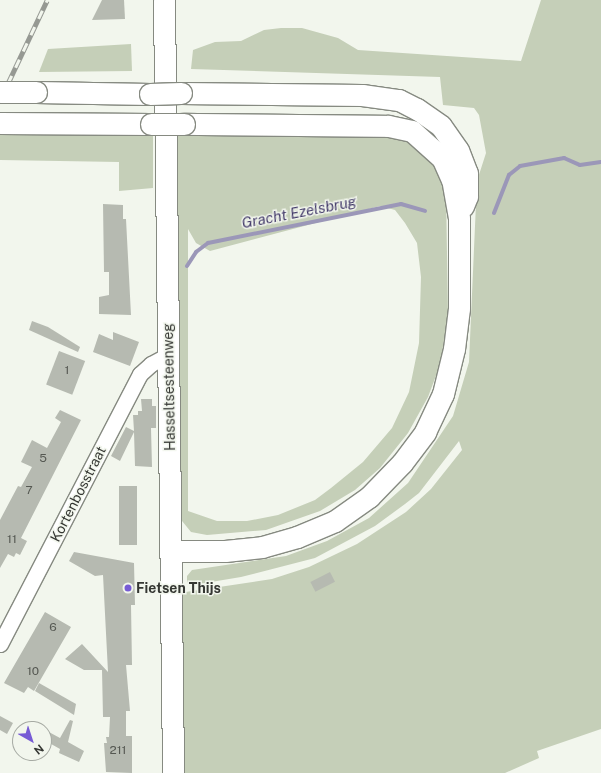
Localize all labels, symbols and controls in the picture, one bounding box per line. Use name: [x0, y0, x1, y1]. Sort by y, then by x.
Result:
water label: Gracht Ezelsbrug: [240, 192, 358, 232]
street label: Hasseltsesteenweg: [159, 323, 179, 451]
house number: 1: [65, 364, 69, 378]
street label: Kortenbosstraat: [47, 443, 109, 545]
house number: 5: [39, 452, 47, 466]
house number: 7: [25, 484, 33, 498]
house number: 11: [7, 533, 17, 547]
place label: Fietsen Thijs: [136, 580, 221, 596]
marker: Fietsen Thijs: [123, 583, 133, 593]
house number: 6: [49, 621, 57, 635]
house number: 10: [27, 665, 39, 679]
north arrow: [12, 721, 52, 761]
text: N: [32, 742, 46, 757]
house number: 211: [110, 744, 126, 758]

